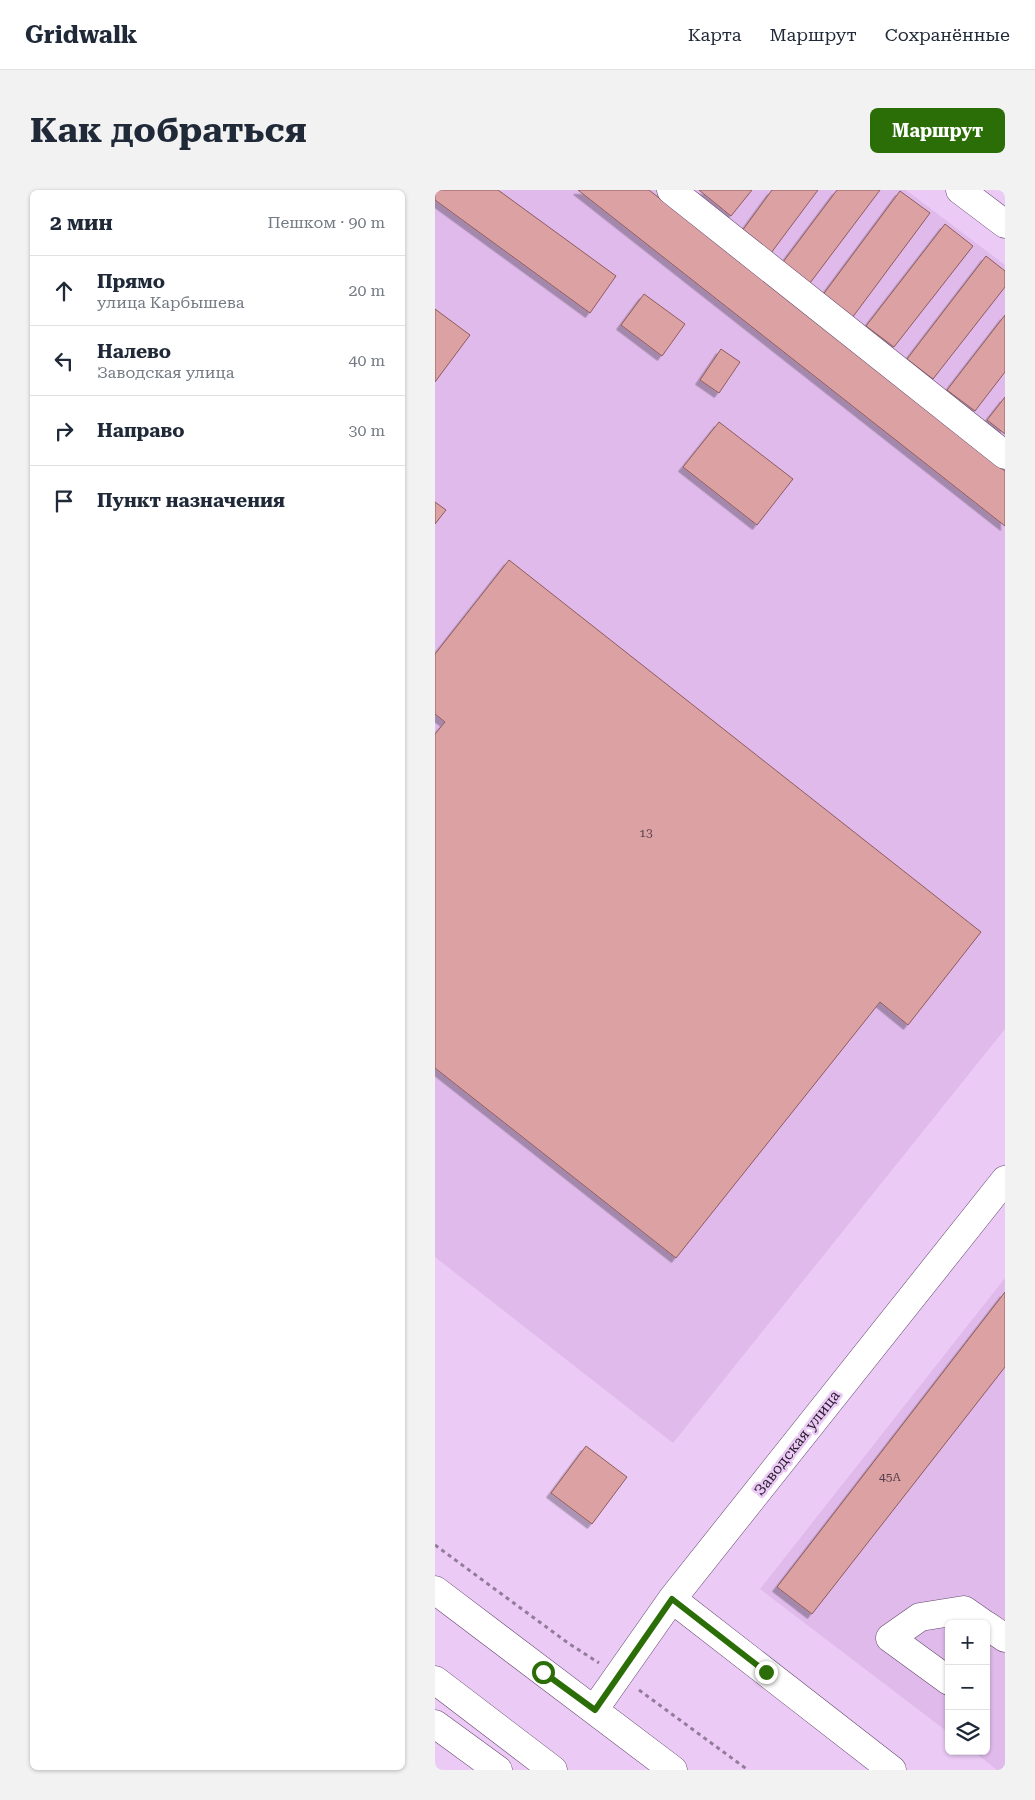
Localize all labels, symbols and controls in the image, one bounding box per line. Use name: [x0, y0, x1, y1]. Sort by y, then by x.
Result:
text: Gridwalk: [25, 21, 137, 49]
text: Карта: [688, 24, 742, 45]
text: Маршрут: [770, 24, 857, 45]
text: Сохранённые: [885, 24, 1010, 45]
button: Маршрут: [870, 108, 1005, 153]
text: Как добраться: [30, 110, 307, 151]
text: 2 мин: [50, 211, 113, 235]
text: Пешком · 90 m: [267, 213, 385, 232]
text: Прямо: [97, 270, 165, 293]
icon: ahead: [50, 277, 78, 305]
text: 20 m: [348, 281, 385, 300]
text: улица Карбышева: [97, 293, 244, 312]
text: Налево: [97, 340, 171, 363]
icon: left: [50, 347, 78, 375]
text: 40 m: [348, 351, 385, 370]
text: Заводская улица: [97, 363, 234, 382]
icon: right: [50, 417, 78, 445]
text: Направо: [97, 419, 184, 442]
text: 30 m: [348, 421, 385, 440]
icon: arrive: [50, 487, 78, 515]
text: Пункт назначения: [97, 489, 285, 512]
house number: 13: [639, 826, 653, 840]
street label: Заводская улица: [750, 1387, 844, 1499]
house number: 45А: [879, 1470, 902, 1484]
map controls: [945, 1620, 990, 1755]
button: +: [945, 1620, 990, 1665]
route start: [532, 1661, 555, 1684]
route end: [755, 1661, 778, 1684]
button: −: [945, 1665, 990, 1710]
button: layers: [945, 1710, 990, 1755]

